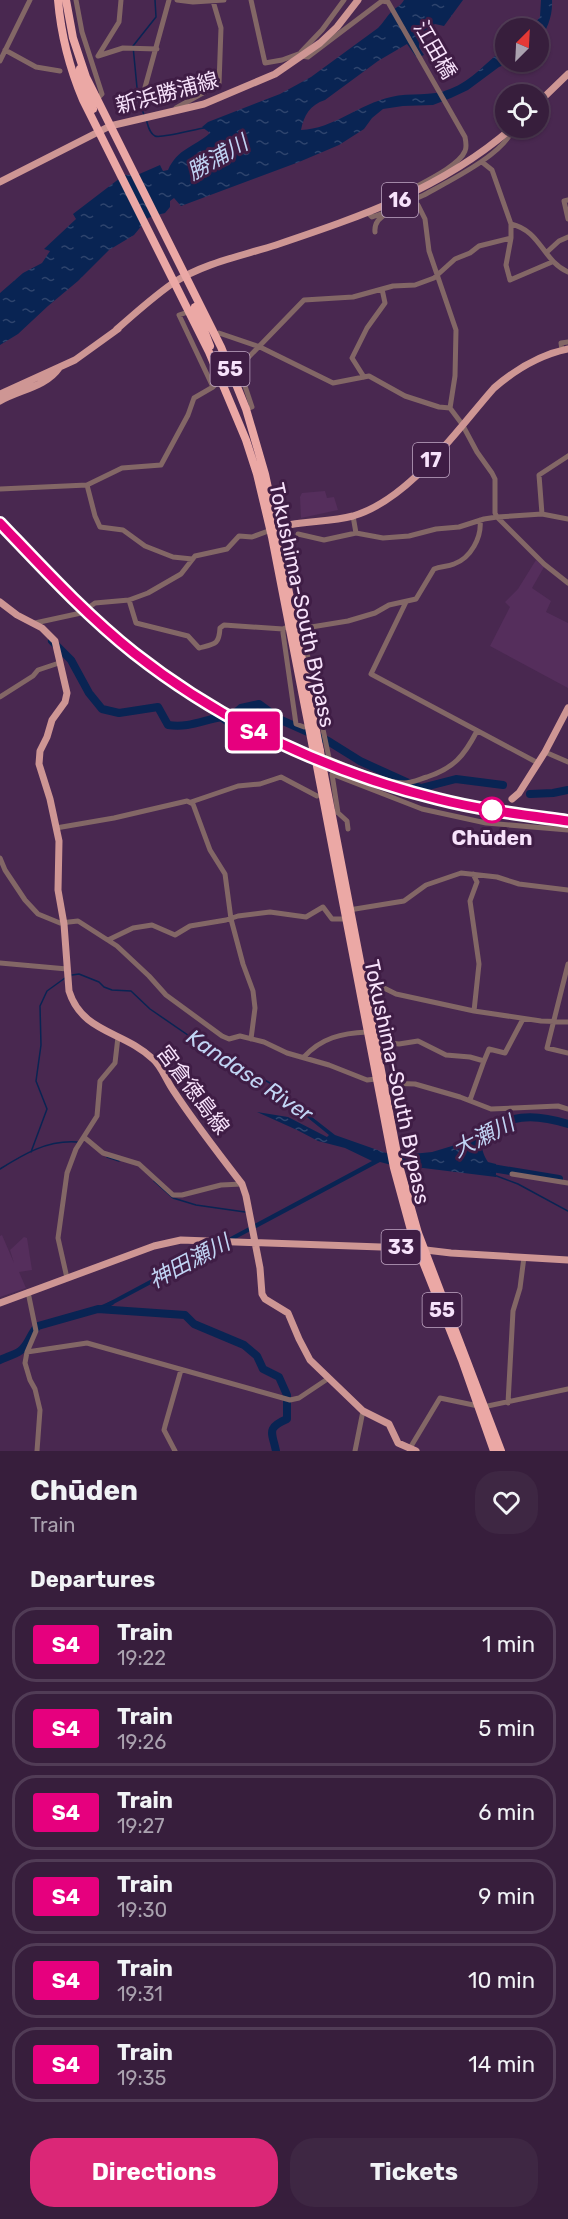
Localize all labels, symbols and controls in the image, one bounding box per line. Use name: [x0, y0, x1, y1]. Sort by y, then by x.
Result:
street label: 江田橋: [409, 16, 462, 83]
north arrow: [495, 18, 549, 72]
map controls: [495, 18, 549, 138]
street label: 新浜勝浦線: [113, 67, 221, 118]
button: locate: [495, 84, 549, 138]
water label: 勝浦川: [182, 128, 254, 186]
road number: 16: [382, 183, 418, 217]
road number: 55: [210, 352, 250, 386]
road number: 17: [413, 443, 449, 477]
street label: Tokushima-South Bypass: [264, 480, 341, 729]
line badge: S4: [227, 712, 281, 750]
text: S4: [240, 719, 268, 744]
marker: Chūden: [479, 797, 505, 823]
place label: Chūden: [451, 825, 533, 850]
street label: Tokushima-South Bypass: [359, 957, 436, 1206]
water label: Kandase River: [182, 1023, 319, 1128]
street label: 宮倉徳島線: [152, 1040, 235, 1139]
water label: 大瀬川: [448, 1109, 521, 1163]
water label: 神田瀬川: [144, 1228, 236, 1294]
road number: 33: [382, 1230, 420, 1264]
road number: 55: [422, 1293, 462, 1327]
button: heart: [475, 1471, 538, 1534]
text: Chūden: [30, 1474, 138, 1507]
text: Train: [30, 1513, 75, 1537]
text: Departures: [30, 1566, 155, 1593]
text: Train: [117, 1619, 173, 1646]
text: 1 min: [482, 1631, 535, 1658]
text: S4: [52, 1632, 80, 1657]
text: 19:22: [117, 1646, 166, 1670]
text: Train: [117, 1703, 173, 1730]
text: 5 min: [478, 1715, 535, 1742]
text: S4: [52, 1716, 80, 1741]
text: 19:26: [117, 1730, 166, 1754]
text: Train: [117, 1787, 173, 1814]
text: 6 min: [478, 1799, 535, 1826]
text: S4: [52, 1800, 80, 1825]
text: 19:27: [117, 1814, 165, 1838]
text: Train: [117, 1871, 173, 1898]
text: 9 min: [478, 1883, 535, 1910]
text: S4: [52, 1884, 80, 1909]
text: 19:30: [117, 1898, 167, 1922]
text: Train: [117, 1955, 173, 1982]
text: 10 min: [468, 1967, 535, 1994]
text: S4: [52, 1968, 80, 1993]
text: 19:31: [117, 1982, 163, 2006]
text: Train: [117, 2039, 173, 2066]
text: 14 min: [468, 2051, 535, 2078]
text: S4: [52, 2052, 80, 2077]
text: 19:35: [117, 2066, 166, 2090]
button: Directions: [30, 2138, 278, 2207]
button: Tickets: [290, 2138, 538, 2207]

